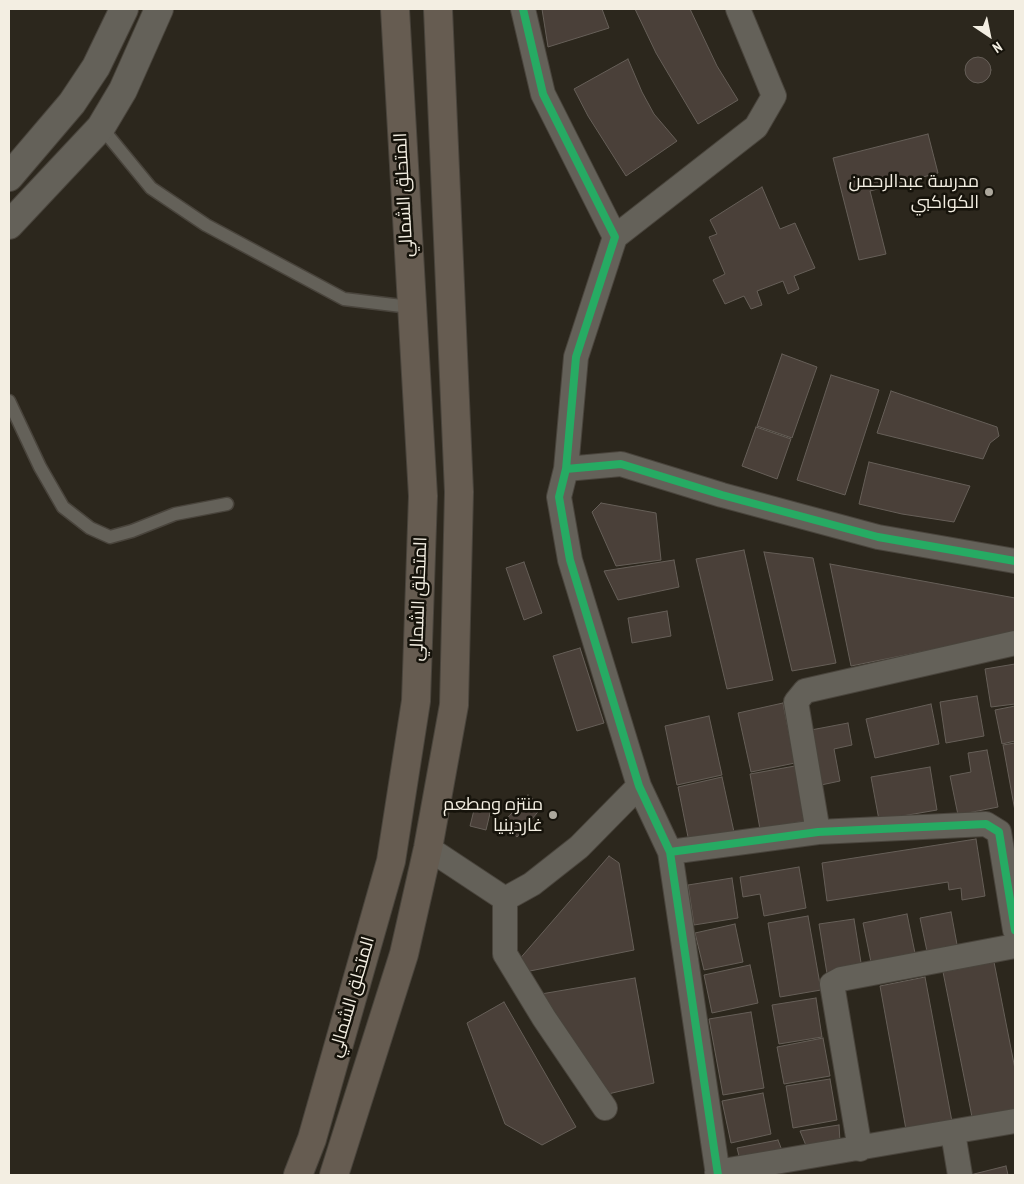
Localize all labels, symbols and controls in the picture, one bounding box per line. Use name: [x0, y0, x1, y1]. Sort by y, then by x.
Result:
north arrow: [964, 10, 1014, 60]
text: N: [989, 38, 1006, 57]
street label: المتحلق الشمالي: [390, 132, 418, 258]
place label: مدرسة عبدالرحمن الكواكبي: [848, 171, 979, 213]
marker: مدرسة عبدالرحمن الكواكبي: [983, 186, 995, 198]
street label: المتحلق الشمالي: [406, 536, 432, 662]
place label: منتزه ومطعم غاردينيا: [443, 794, 543, 836]
marker: منتزه ومطعم غاردينيا: [547, 809, 559, 821]
street label: المتحلق الشمالي: [324, 934, 380, 1060]

